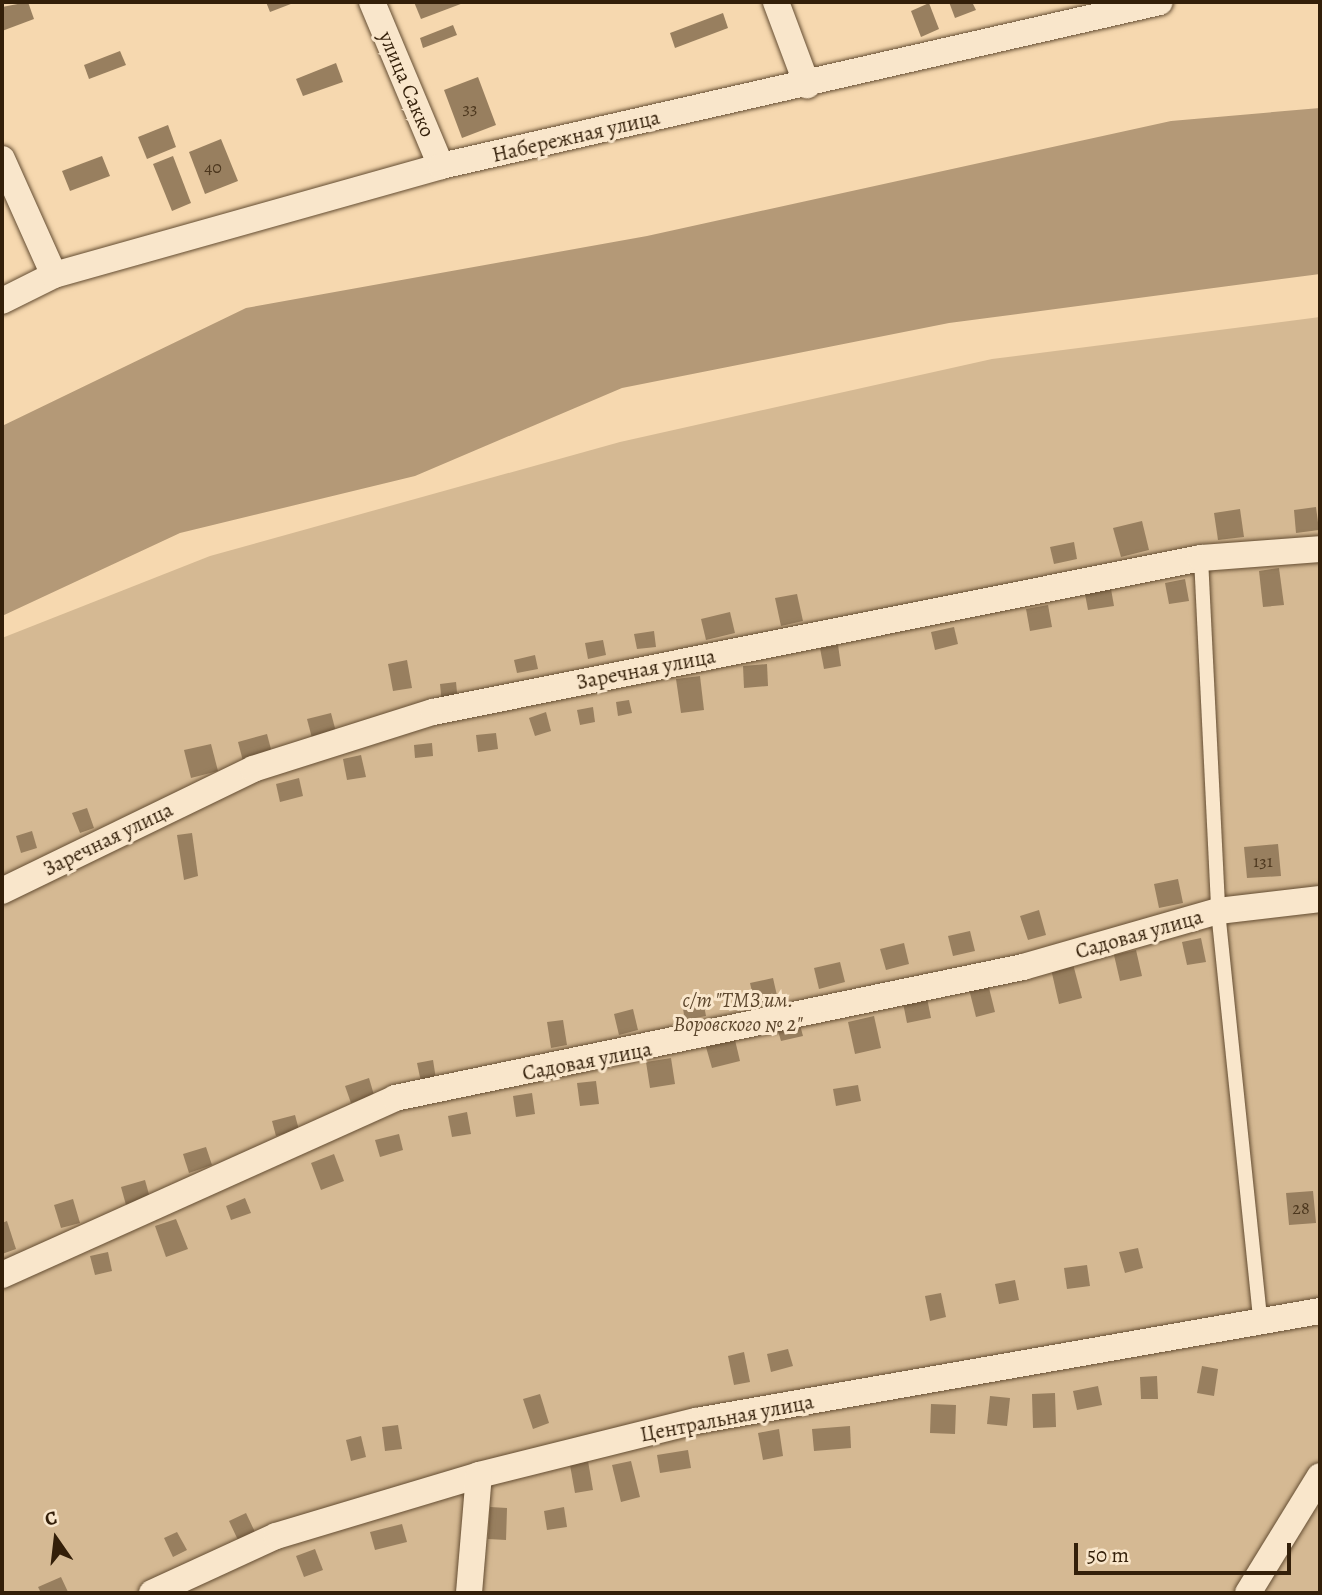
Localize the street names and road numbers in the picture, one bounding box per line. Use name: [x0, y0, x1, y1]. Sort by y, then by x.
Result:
street label: улица Сакко: [373, 27, 441, 141]
street label: Набережная улица: [490, 104, 662, 168]
street label: Заречная улица: [574, 643, 718, 695]
street label: Заречная улица: [39, 797, 177, 881]
street label: Садовая улица: [1072, 904, 1206, 964]
street label: Садовая улица: [520, 1036, 654, 1086]
street label: Центральная улица: [638, 1389, 816, 1447]

